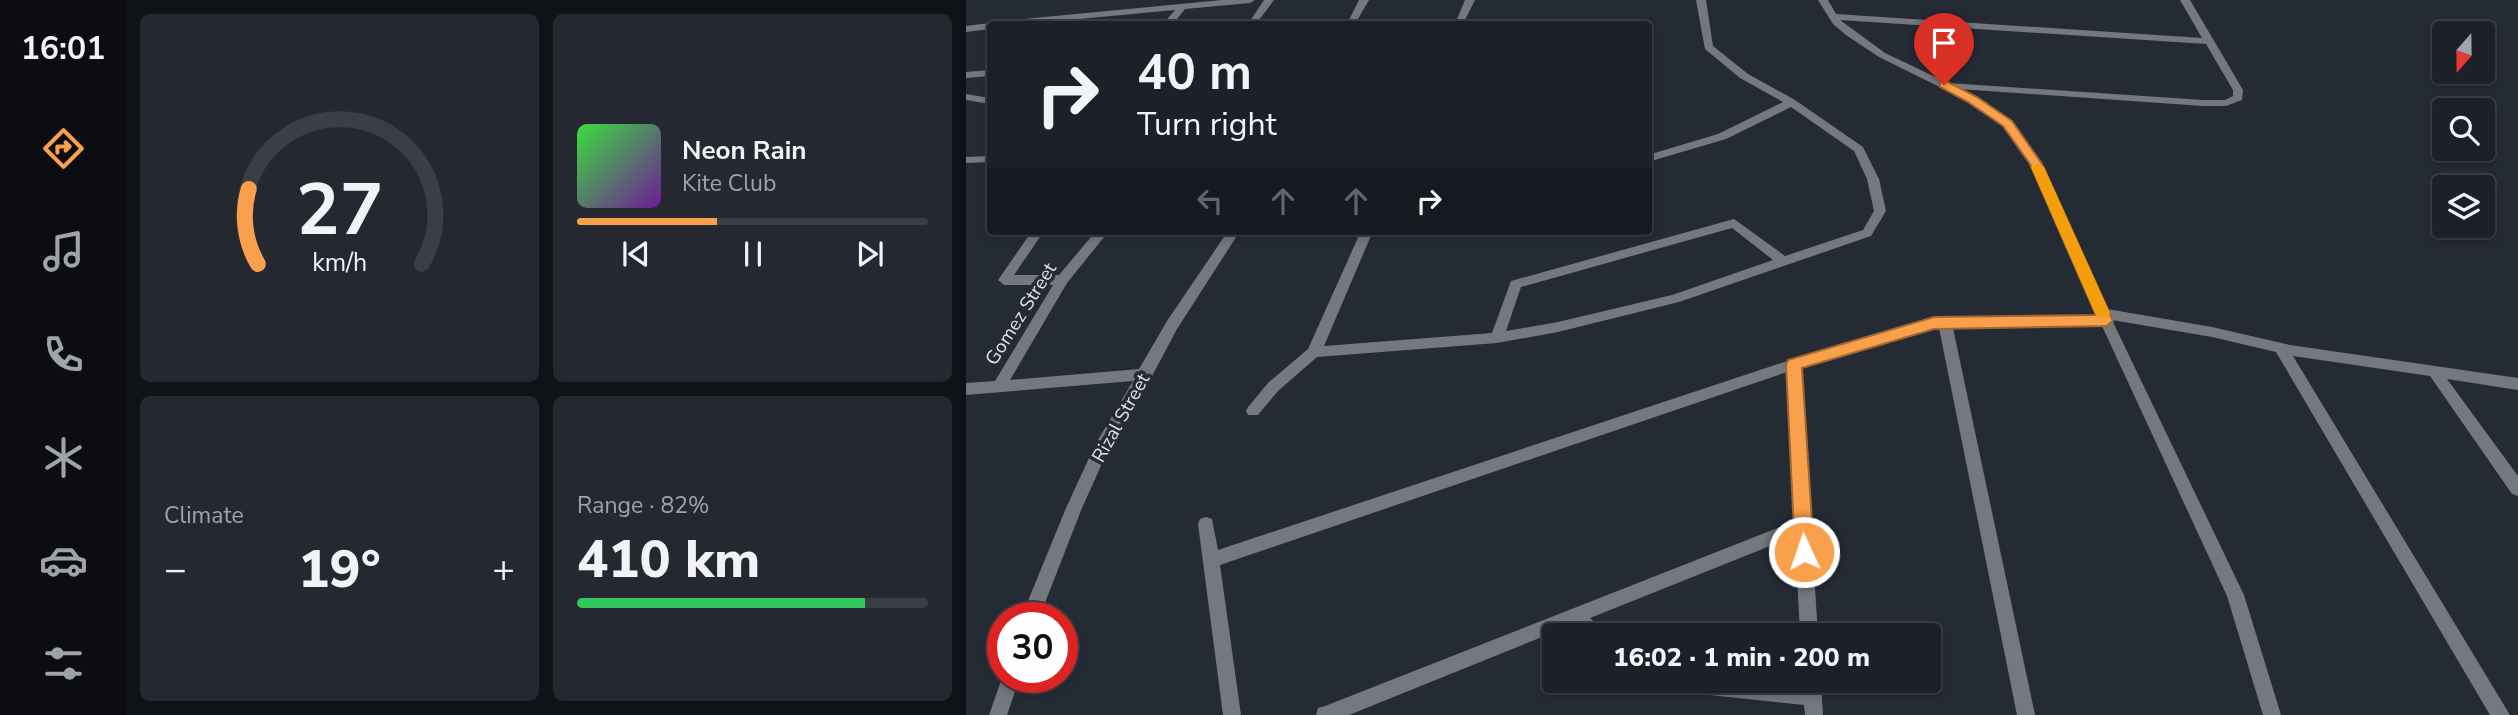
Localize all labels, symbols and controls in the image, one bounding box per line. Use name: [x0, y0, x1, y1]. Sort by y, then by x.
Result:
pin: [1914, 13, 1974, 85]
north arrow: [2432, 21, 2496, 84]
map controls: [2432, 21, 2495, 238]
icon: arrive: [1925, 24, 1963, 62]
text: 16:01: [21, 27, 105, 70]
text: 40 m: [1137, 39, 1252, 106]
icon: right: [1022, 49, 1113, 140]
button: search: [2432, 98, 2495, 161]
text: Turn right: [1137, 103, 1277, 146]
icon: directions: [39, 124, 88, 173]
text: Neon Rain: [682, 133, 807, 168]
text: 27: [296, 161, 383, 261]
text: Kite Club: [682, 168, 776, 199]
button: layers: [2432, 175, 2495, 238]
icon: left: [1191, 182, 1229, 220]
icon: ahead: [1264, 182, 1302, 220]
icon: ahead: [1337, 182, 1375, 220]
icon: right: [1410, 182, 1448, 220]
icon: music: [39, 227, 88, 276]
icon: previous: [617, 235, 655, 273]
icon: pause: [734, 235, 772, 273]
icon: next: [851, 235, 889, 273]
text: km/h: [312, 246, 367, 280]
street label: Gomez Street: [979, 258, 1063, 370]
icon: phone: [39, 330, 88, 379]
street label: Rizal Street: [1086, 368, 1156, 467]
icon: climate: [39, 433, 88, 482]
text: Range · 82%: [577, 490, 709, 521]
text: Climate: [164, 500, 244, 531]
position arrow: [1767, 515, 1841, 589]
text: 410 km: [577, 524, 760, 595]
text: 19°: [298, 534, 381, 605]
icon: car: [39, 536, 88, 585]
text: −: [164, 544, 187, 595]
text: +: [492, 544, 515, 595]
speed limit sign: 30: [987, 602, 1078, 693]
icon: filters: [39, 639, 88, 688]
text: 16:02 · 1 min · 200 m: [1613, 640, 1870, 675]

